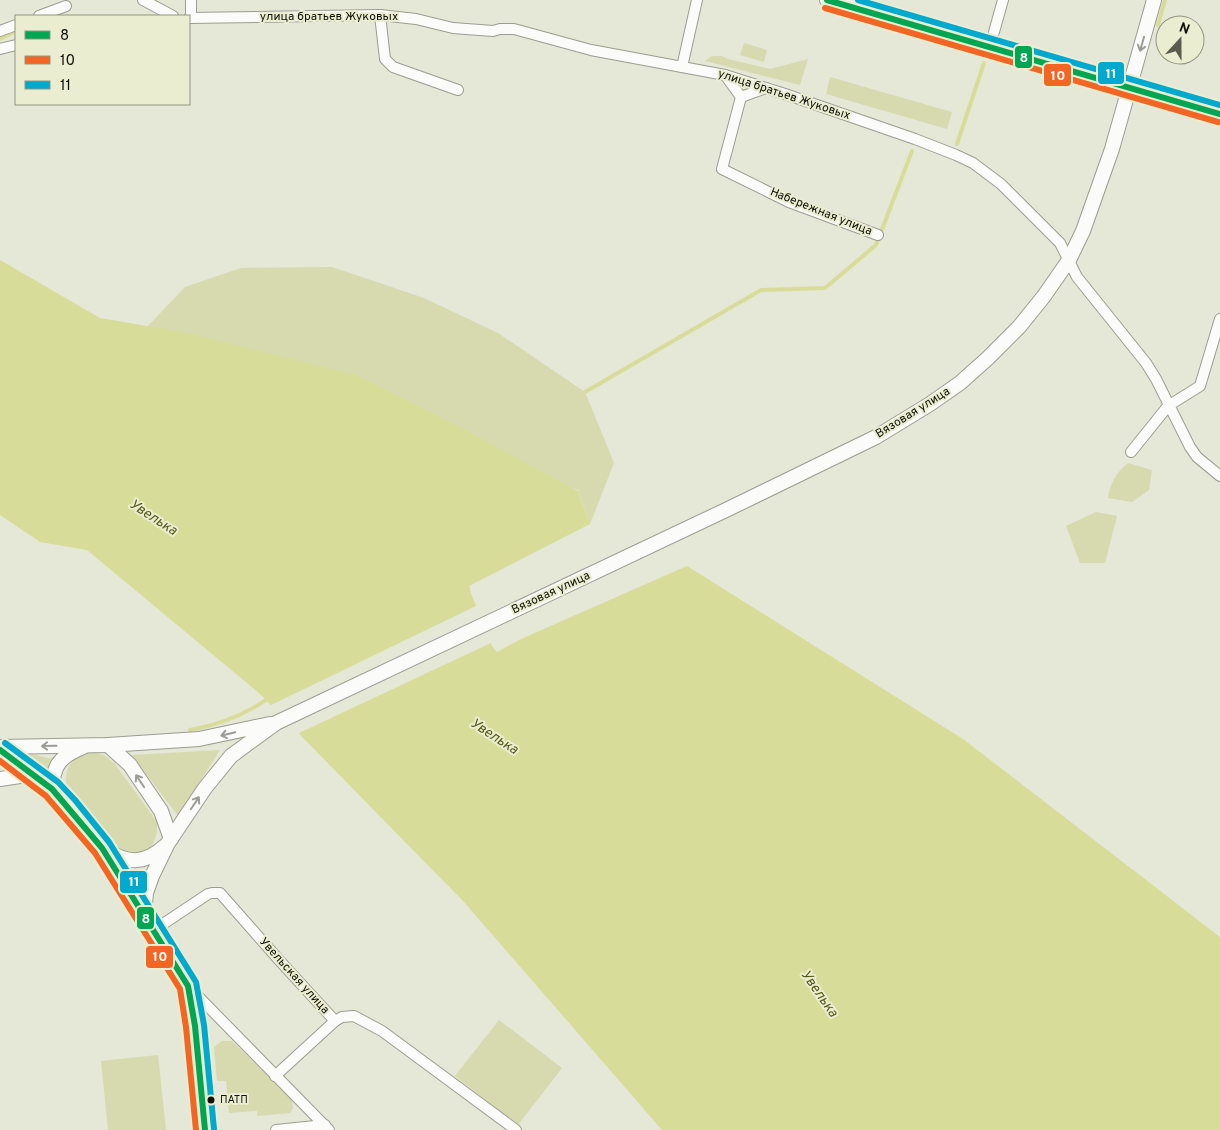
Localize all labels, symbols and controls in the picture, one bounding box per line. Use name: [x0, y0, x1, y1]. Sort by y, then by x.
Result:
street label: улица братьев Жуковых: [260, 9, 398, 25]
legend: [15, 15, 190, 105]
north arrow: [1155, 15, 1205, 65]
text: N: [1176, 20, 1192, 39]
text: 8: [60, 27, 69, 46]
one-way arrow: [1136, 36, 1146, 52]
line badge: 8: [1014, 45, 1033, 69]
text: 8: [1020, 50, 1028, 67]
text: 10: [60, 52, 75, 71]
line badge: 11: [1097, 61, 1125, 85]
line badge: 10: [1043, 63, 1072, 87]
street label: улица братьев Жуковых: [716, 66, 852, 124]
text: 11: [1105, 66, 1117, 83]
text: 10: [1051, 68, 1065, 85]
text: 11: [60, 77, 71, 96]
street label: Набережная улица: [768, 184, 874, 240]
street label: Вязовая улица: [873, 384, 953, 442]
water label: Увелька: [126, 496, 181, 540]
street label: Вязовая улица: [509, 568, 593, 618]
water label: Увелька: [467, 715, 522, 759]
one-way arrow: [221, 730, 237, 739]
one-way arrow: [41, 741, 58, 751]
one-way arrow: [135, 774, 145, 788]
one-way arrow: [190, 796, 200, 810]
line badge: 11: [119, 870, 148, 894]
text: 11: [128, 874, 140, 891]
line badge: 8: [136, 906, 155, 930]
text: 8: [142, 911, 150, 928]
street label: Увельская улица: [255, 934, 333, 1018]
line badge: 10: [145, 945, 174, 969]
text: 10: [153, 949, 167, 966]
water label: Увелька: [797, 967, 842, 1021]
place label: ПАТП: [220, 1093, 248, 1107]
marker: ПАТП: [206, 1095, 216, 1105]

